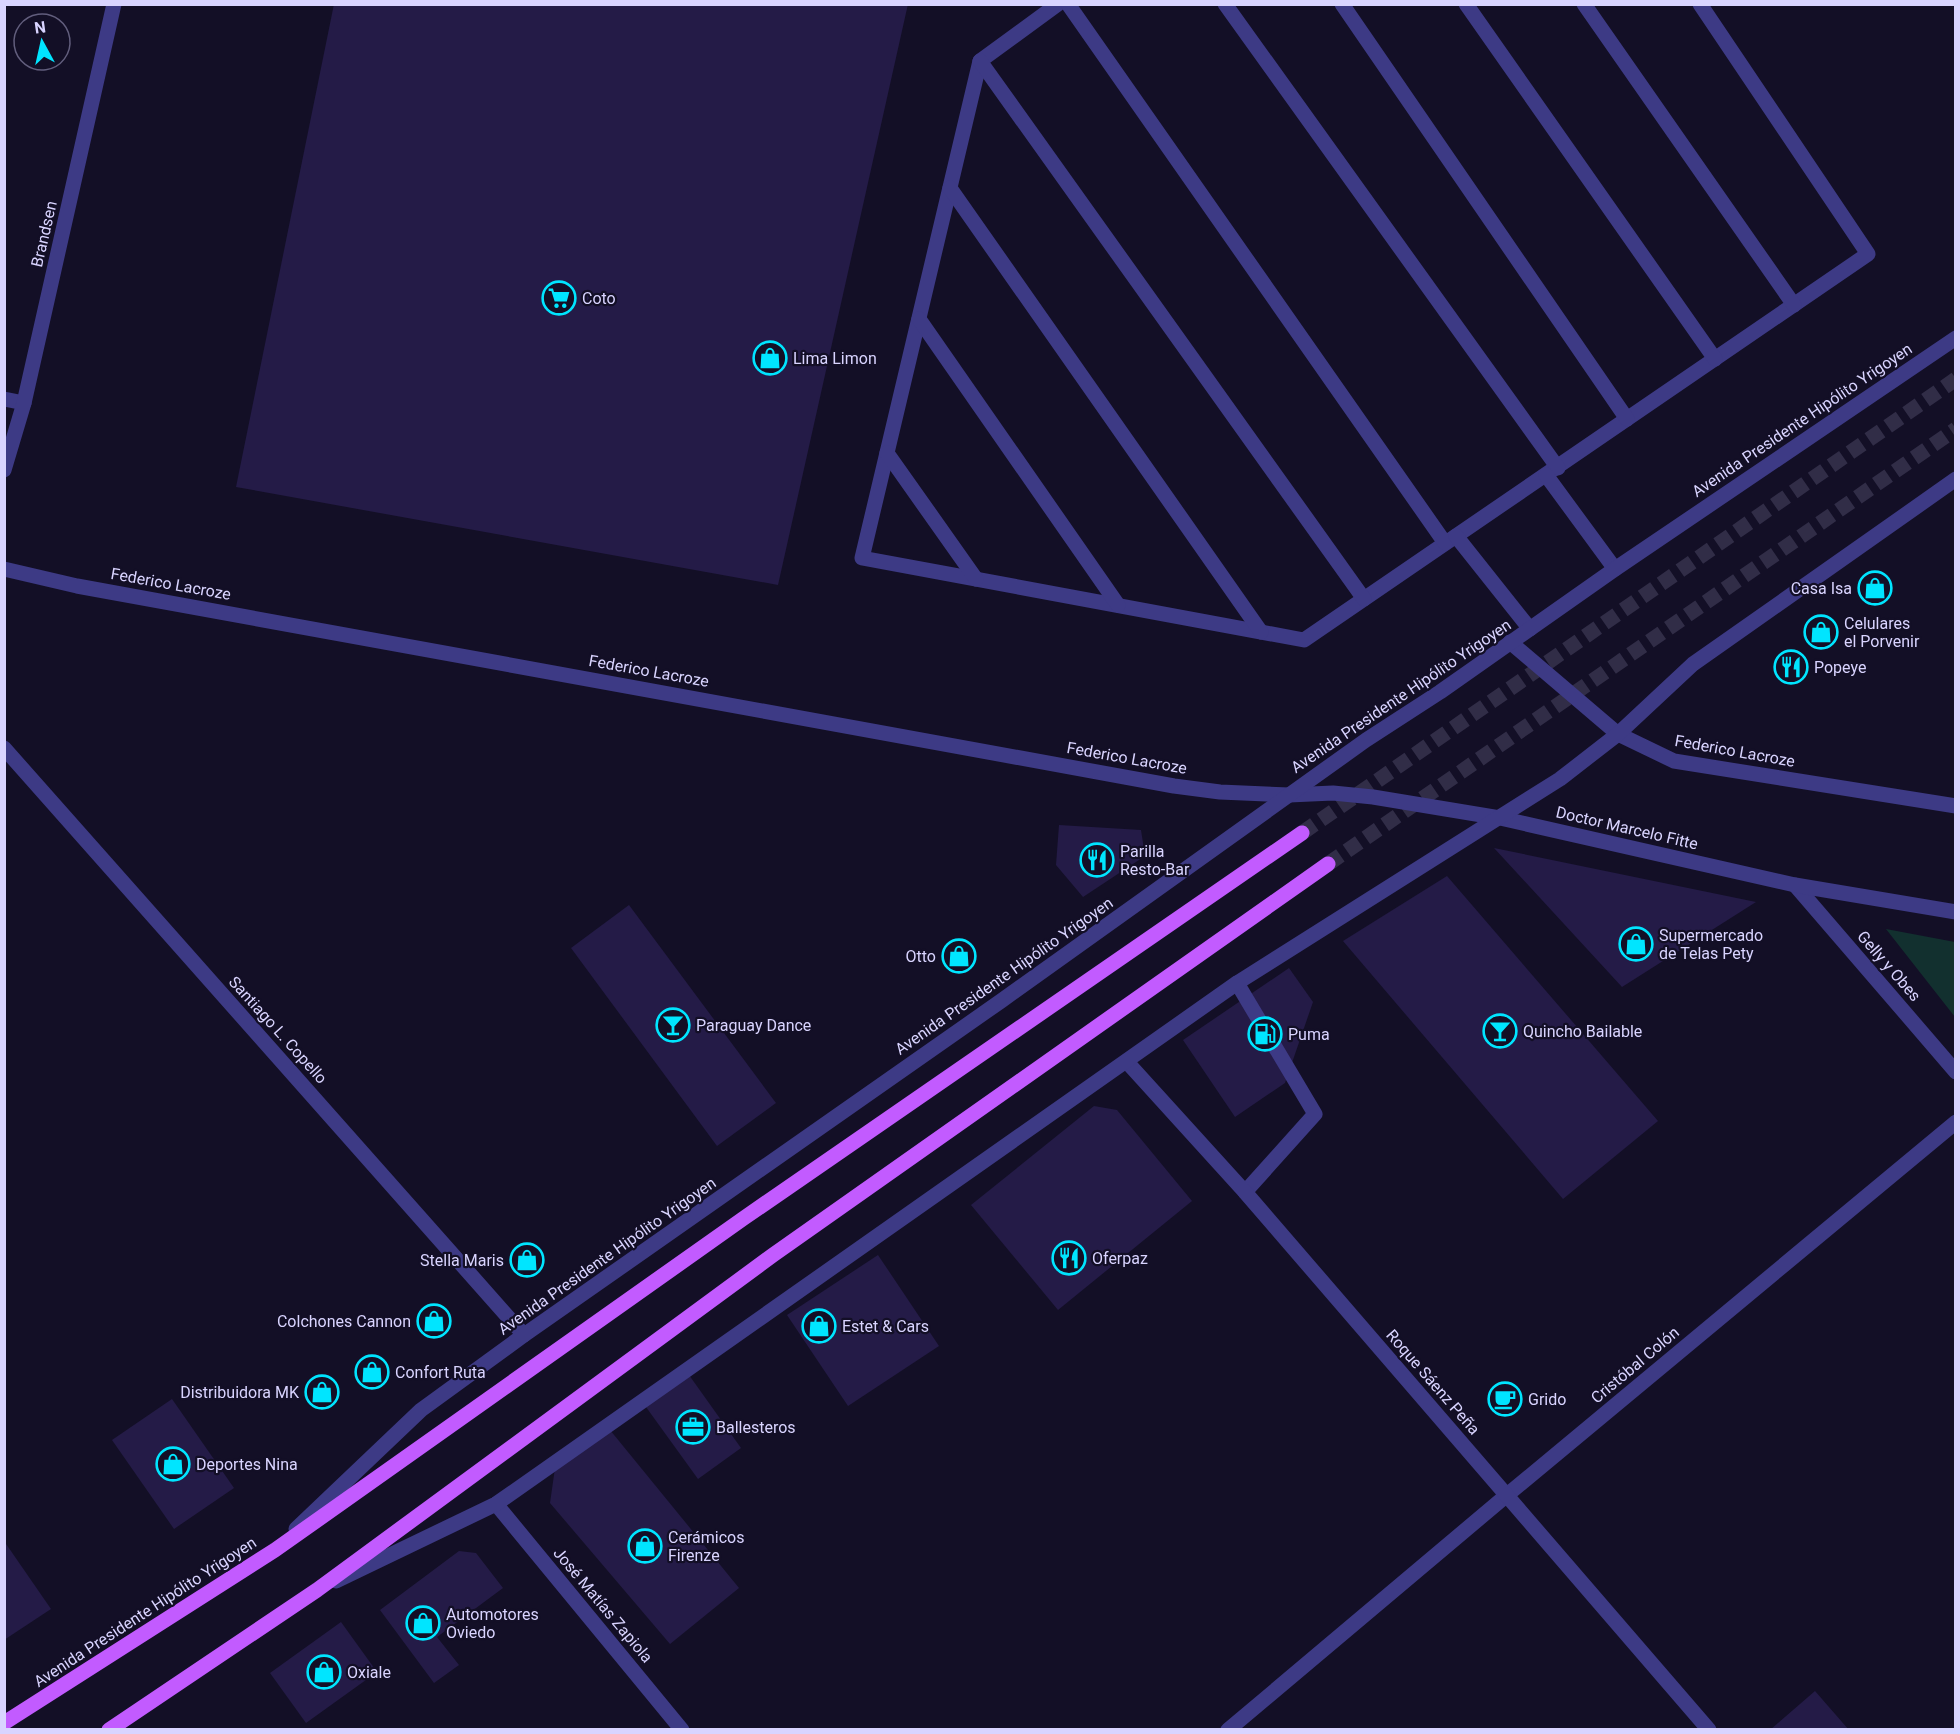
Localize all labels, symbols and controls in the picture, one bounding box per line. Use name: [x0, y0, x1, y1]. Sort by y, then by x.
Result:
north arrow: [12, 12, 72, 72]
text: N: [33, 17, 47, 38]
street label: Brandsen: [27, 199, 61, 269]
supermarket icon: Coto: [541, 280, 577, 316]
place label: Coto: [582, 289, 616, 308]
street label: Avenida Presidente Hipólito Yrigoyen: [1688, 339, 1916, 501]
shop icon: Lima Limon: [752, 340, 788, 376]
place label: Lima Limon: [793, 349, 877, 368]
street label: Federico Lacroze: [109, 564, 233, 604]
shop icon: Casa Isa: [1857, 570, 1893, 606]
place label: Casa Isa: [1791, 579, 1852, 598]
shop icon: Celulares el Porvenir: [1803, 614, 1839, 650]
place label: Celulares el Porvenir: [1844, 614, 1920, 651]
street label: Avenida Presidente Hipólito Yrigoyen: [1287, 615, 1515, 777]
restaurant icon: Popeye: [1773, 649, 1809, 685]
street label: Federico Lacroze: [587, 651, 711, 691]
place label: Popeye: [1814, 658, 1866, 677]
street label: Federico Lacroze: [1673, 731, 1797, 771]
street label: Federico Lacroze: [1065, 738, 1189, 778]
street label: Doctor Marcelo Fitte: [1554, 802, 1700, 854]
restaurant icon: Parilla Resto-Bar: [1079, 842, 1115, 878]
place label: Parilla Resto-Bar: [1120, 842, 1190, 879]
street label: Avenida Presidente Hipólito Yrigoyen: [891, 893, 1117, 1059]
shop icon: Supermercado de Telas Pety: [1618, 926, 1654, 962]
place label: Supermercado de Telas Pety: [1659, 926, 1763, 963]
street label: Gelly y Obes: [1853, 927, 1925, 1005]
shop icon: Otto: [941, 938, 977, 974]
place label: Otto: [906, 947, 936, 966]
street label: Santiago L. Copello: [225, 972, 331, 1088]
bar icon: Paraguay Dance: [655, 1007, 691, 1043]
bar icon: Quincho Bailable: [1482, 1013, 1518, 1049]
place label: Paraguay Dance: [696, 1016, 811, 1035]
fuel station icon: Puma: [1247, 1016, 1283, 1052]
place label: Quincho Bailable: [1523, 1022, 1642, 1041]
place label: Puma: [1288, 1025, 1330, 1044]
street label: Avenida Presidente Hipólito Yrigoyen: [494, 1173, 720, 1339]
restaurant icon: Oferpaz: [1051, 1240, 1087, 1276]
shop icon: Stella Maris: [509, 1242, 545, 1278]
place label: Oferpaz: [1092, 1249, 1148, 1268]
place label: Stella Maris: [420, 1251, 504, 1270]
shop icon: Colchones Cannon: [416, 1303, 452, 1339]
shop icon: Estet & Cars: [801, 1308, 837, 1344]
place label: Colchones Cannon: [277, 1312, 411, 1331]
place label: Estet & Cars: [842, 1317, 929, 1336]
street label: Cristóbal Colón: [1587, 1323, 1683, 1407]
street label: Roque Sáenz Peña: [1382, 1326, 1484, 1438]
shop icon: Confort Ruta: [354, 1354, 390, 1390]
place label: Confort Ruta: [395, 1363, 486, 1382]
shop icon: Distribuidora MK: [304, 1374, 340, 1410]
cafe icon: Grido: [1487, 1381, 1523, 1417]
place label: Distribuidora MK: [180, 1383, 300, 1402]
place label: Grido: [1528, 1390, 1566, 1409]
office icon: Ballesteros: [675, 1409, 711, 1445]
place label: Ballesteros: [716, 1418, 796, 1437]
shop icon: Deportes Nina: [155, 1446, 191, 1482]
place label: Deportes Nina: [196, 1455, 298, 1474]
shop icon: Cerámicos Firenze: [627, 1528, 663, 1564]
place label: Cerámicos Firenze: [668, 1528, 744, 1565]
street label: Avenida Presidente Hipólito Yrigoyen: [30, 1533, 260, 1691]
street label: José Matías Zapiola: [549, 1544, 657, 1666]
shop icon: Automotores Oviedo: [405, 1605, 441, 1641]
place label: Automotores Oviedo: [446, 1605, 539, 1642]
shop icon: Oxiale: [306, 1654, 342, 1690]
place label: Oxiale: [347, 1663, 391, 1682]

